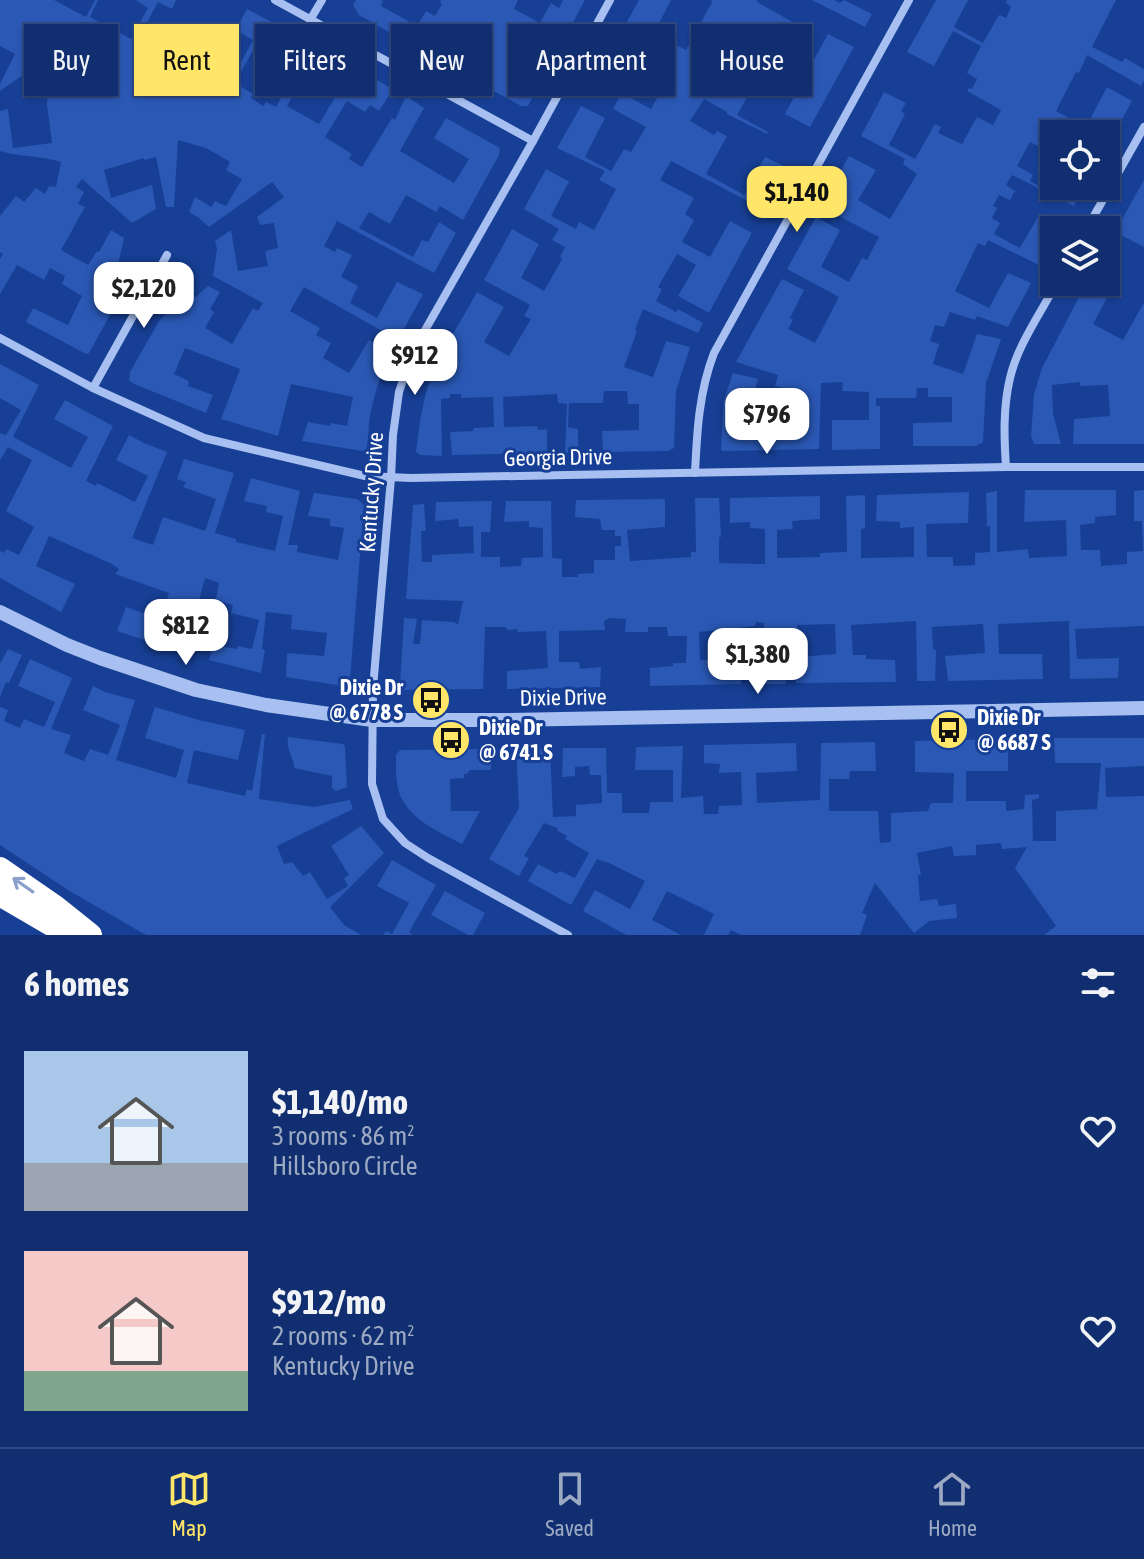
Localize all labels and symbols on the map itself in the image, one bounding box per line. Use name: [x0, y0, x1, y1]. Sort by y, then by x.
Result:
pin: $1,140: [732, 166, 862, 234]
pin: $2,120: [79, 262, 209, 330]
pin: $912: [368, 329, 462, 397]
pin: $796: [720, 388, 814, 456]
street label: Kentucky Drive: [354, 431, 388, 553]
street label: Georgia Drive: [504, 443, 612, 471]
pin: $812: [139, 599, 233, 667]
pin: $1,380: [693, 628, 823, 696]
place label: Dixie Dr @ 6778 S: [329, 674, 404, 725]
bus stop icon: Dixie Dr @ 6778 S: [410, 679, 452, 721]
street label: Dixie Drive: [519, 683, 607, 711]
place label: Dixie Dr @ 6687 S: [977, 704, 1051, 755]
bus stop icon: Dixie Dr @ 6687 S: [928, 709, 970, 751]
place label: Dixie Dr @ 6741 S: [479, 714, 553, 765]
bus stop icon: Dixie Dr @ 6741 S: [430, 719, 472, 761]
one-way arrow: [12, 877, 34, 893]

